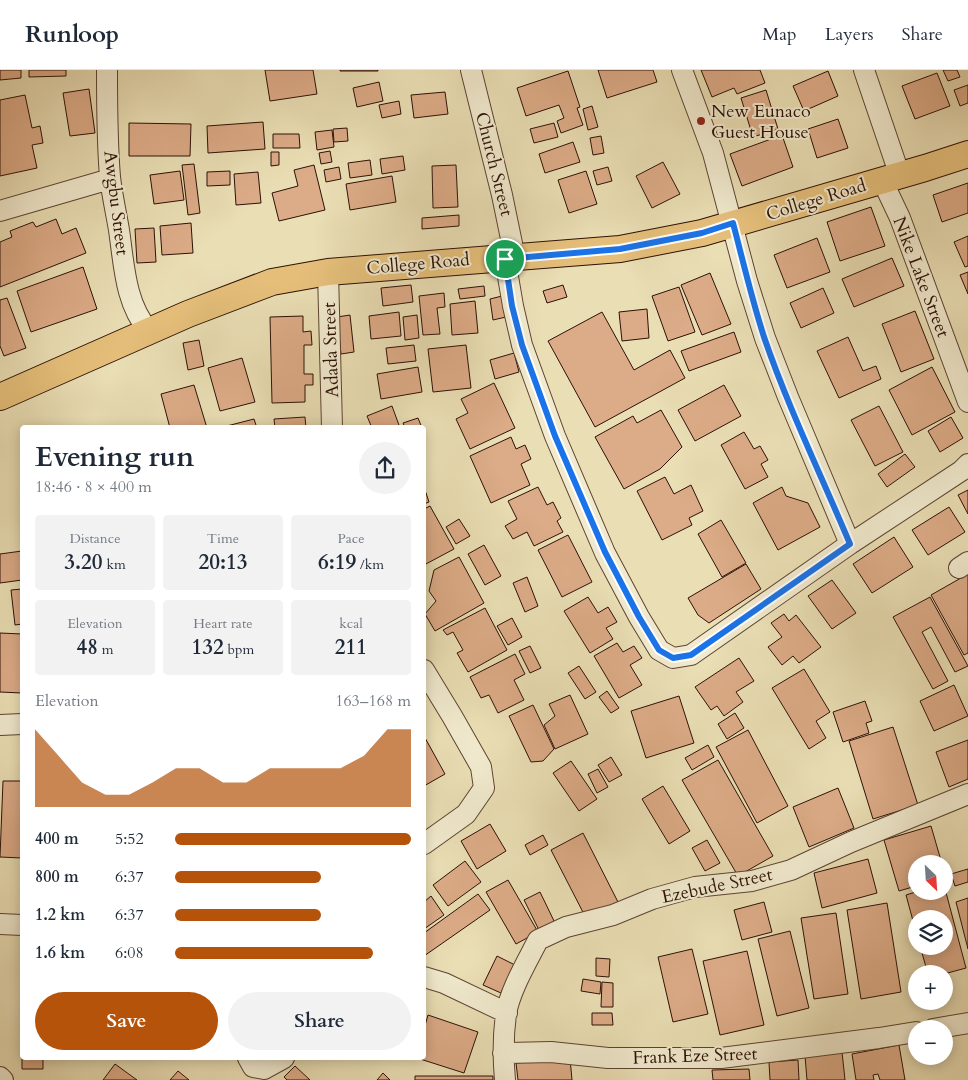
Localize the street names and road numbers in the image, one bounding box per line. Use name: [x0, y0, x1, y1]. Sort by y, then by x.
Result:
street label: Church Street: [469, 109, 519, 219]
street label: Awgbu Street: [97, 149, 135, 257]
street label: College Road: [763, 173, 870, 227]
street label: Nike Lake Street: [886, 213, 956, 341]
street label: College Road: [365, 247, 471, 281]
street label: Adada Street: [317, 301, 345, 398]
street label: Ezebude Street: [659, 862, 775, 910]
street label: Frank Eze Street: [632, 1041, 758, 1071]

